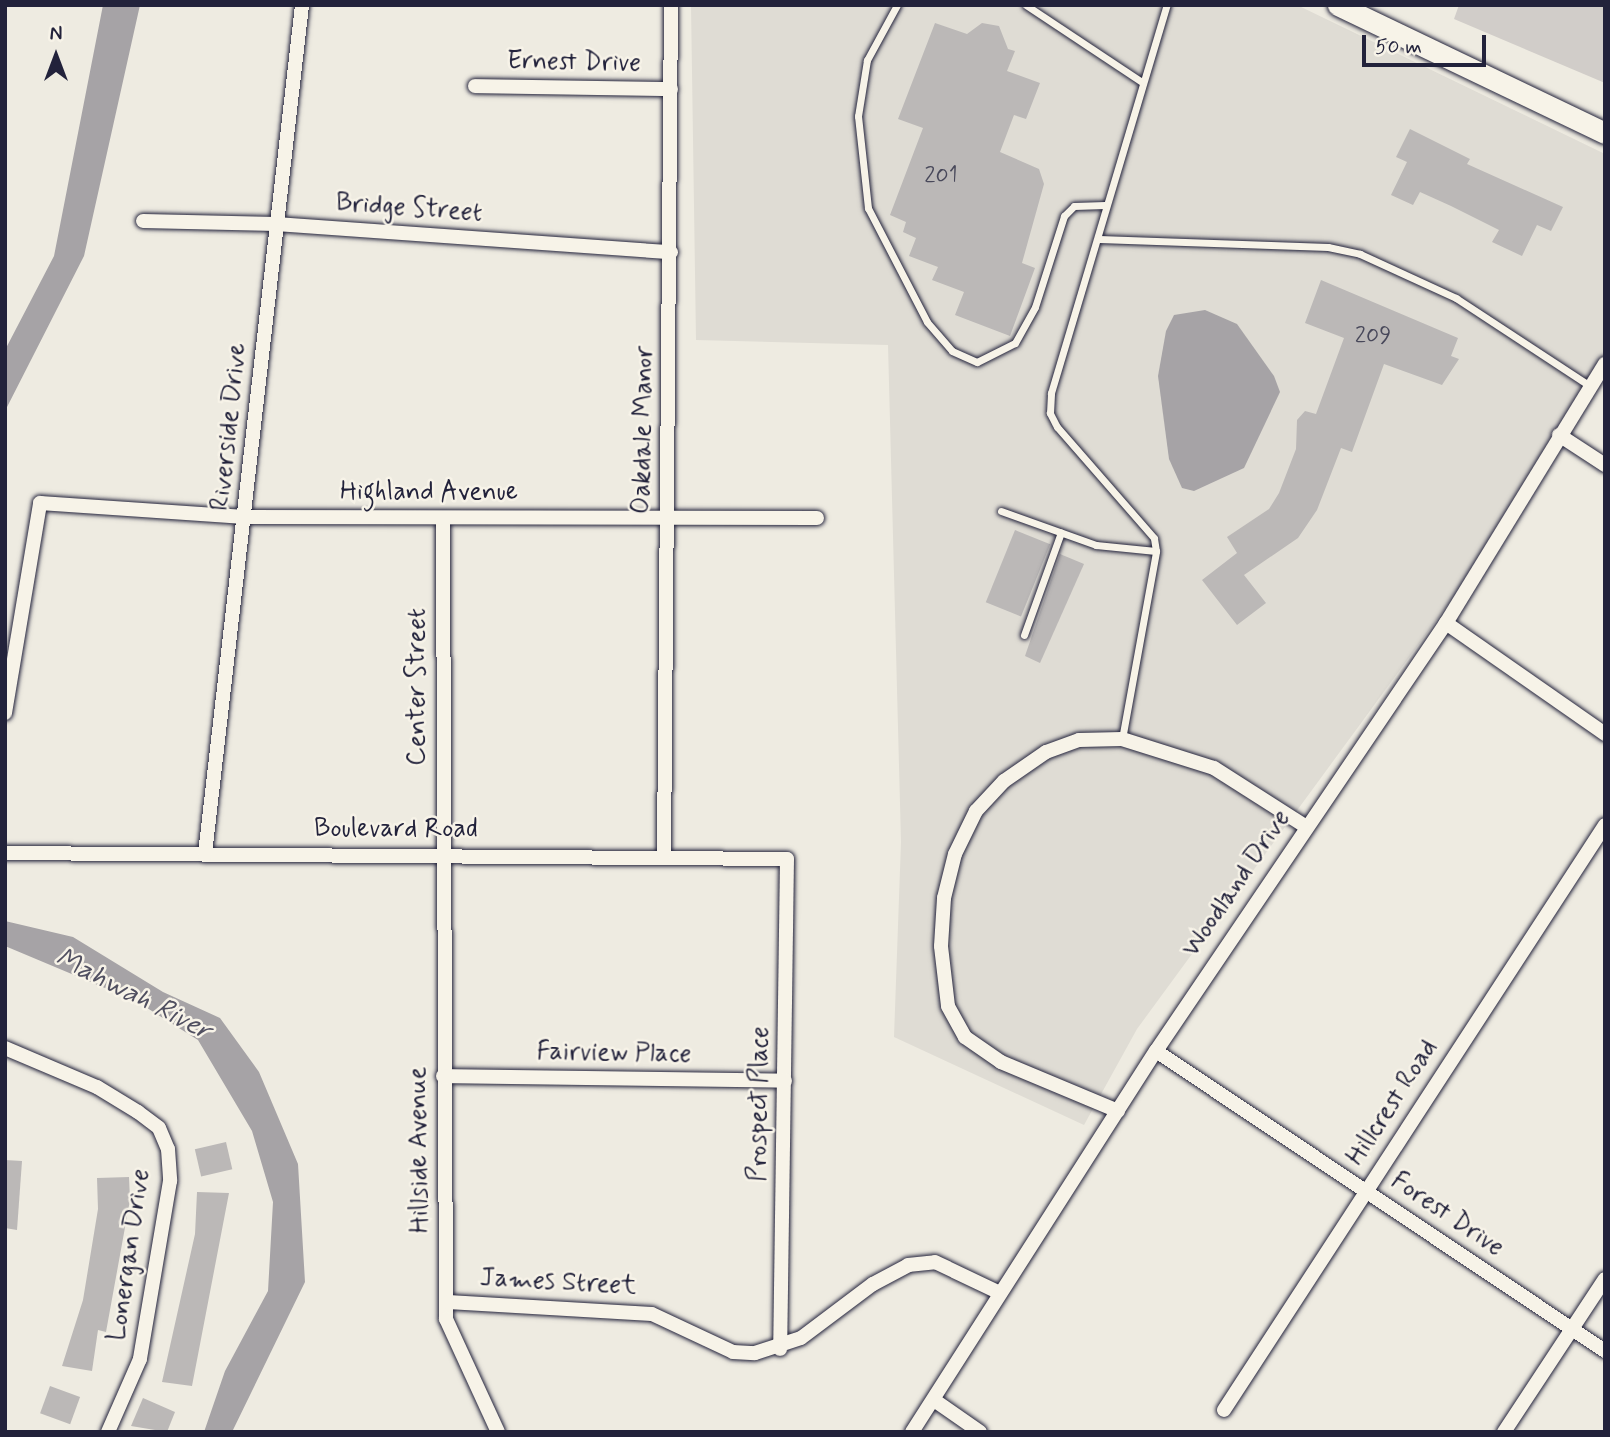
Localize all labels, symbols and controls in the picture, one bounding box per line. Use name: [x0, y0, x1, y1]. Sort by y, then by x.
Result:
north arrow: [21, 21, 91, 91]
scale bar: [1365, 21, 1489, 65]
text: N: [50, 22, 62, 47]
text: 50 m: [1375, 33, 1422, 61]
street label: Ernest Drive: [507, 46, 641, 80]
house number: 201: [924, 162, 958, 190]
street label: Bridge Street: [333, 188, 485, 230]
house number: 209: [1355, 322, 1391, 350]
street label: Riverside Drive: [206, 343, 254, 511]
street label: Oakdale Manor: [627, 345, 661, 515]
street label: Highland Avenue: [338, 477, 520, 509]
street label: Center Street: [402, 606, 434, 768]
street label: Woodland Drive: [1177, 805, 1297, 963]
street label: Boulevard Road: [315, 814, 477, 846]
water label: Mahwah River: [48, 941, 218, 1049]
street label: Prospect Place: [743, 1026, 777, 1182]
street label: Hillcrest Road: [1341, 1034, 1445, 1172]
street label: Fairview Place: [536, 1037, 692, 1071]
street label: Hillside Avenue: [403, 1067, 437, 1233]
street label: Forest Drive: [1385, 1166, 1509, 1264]
street label: Lonergan Drive: [103, 1168, 157, 1342]
street label: James Street: [479, 1263, 637, 1303]

